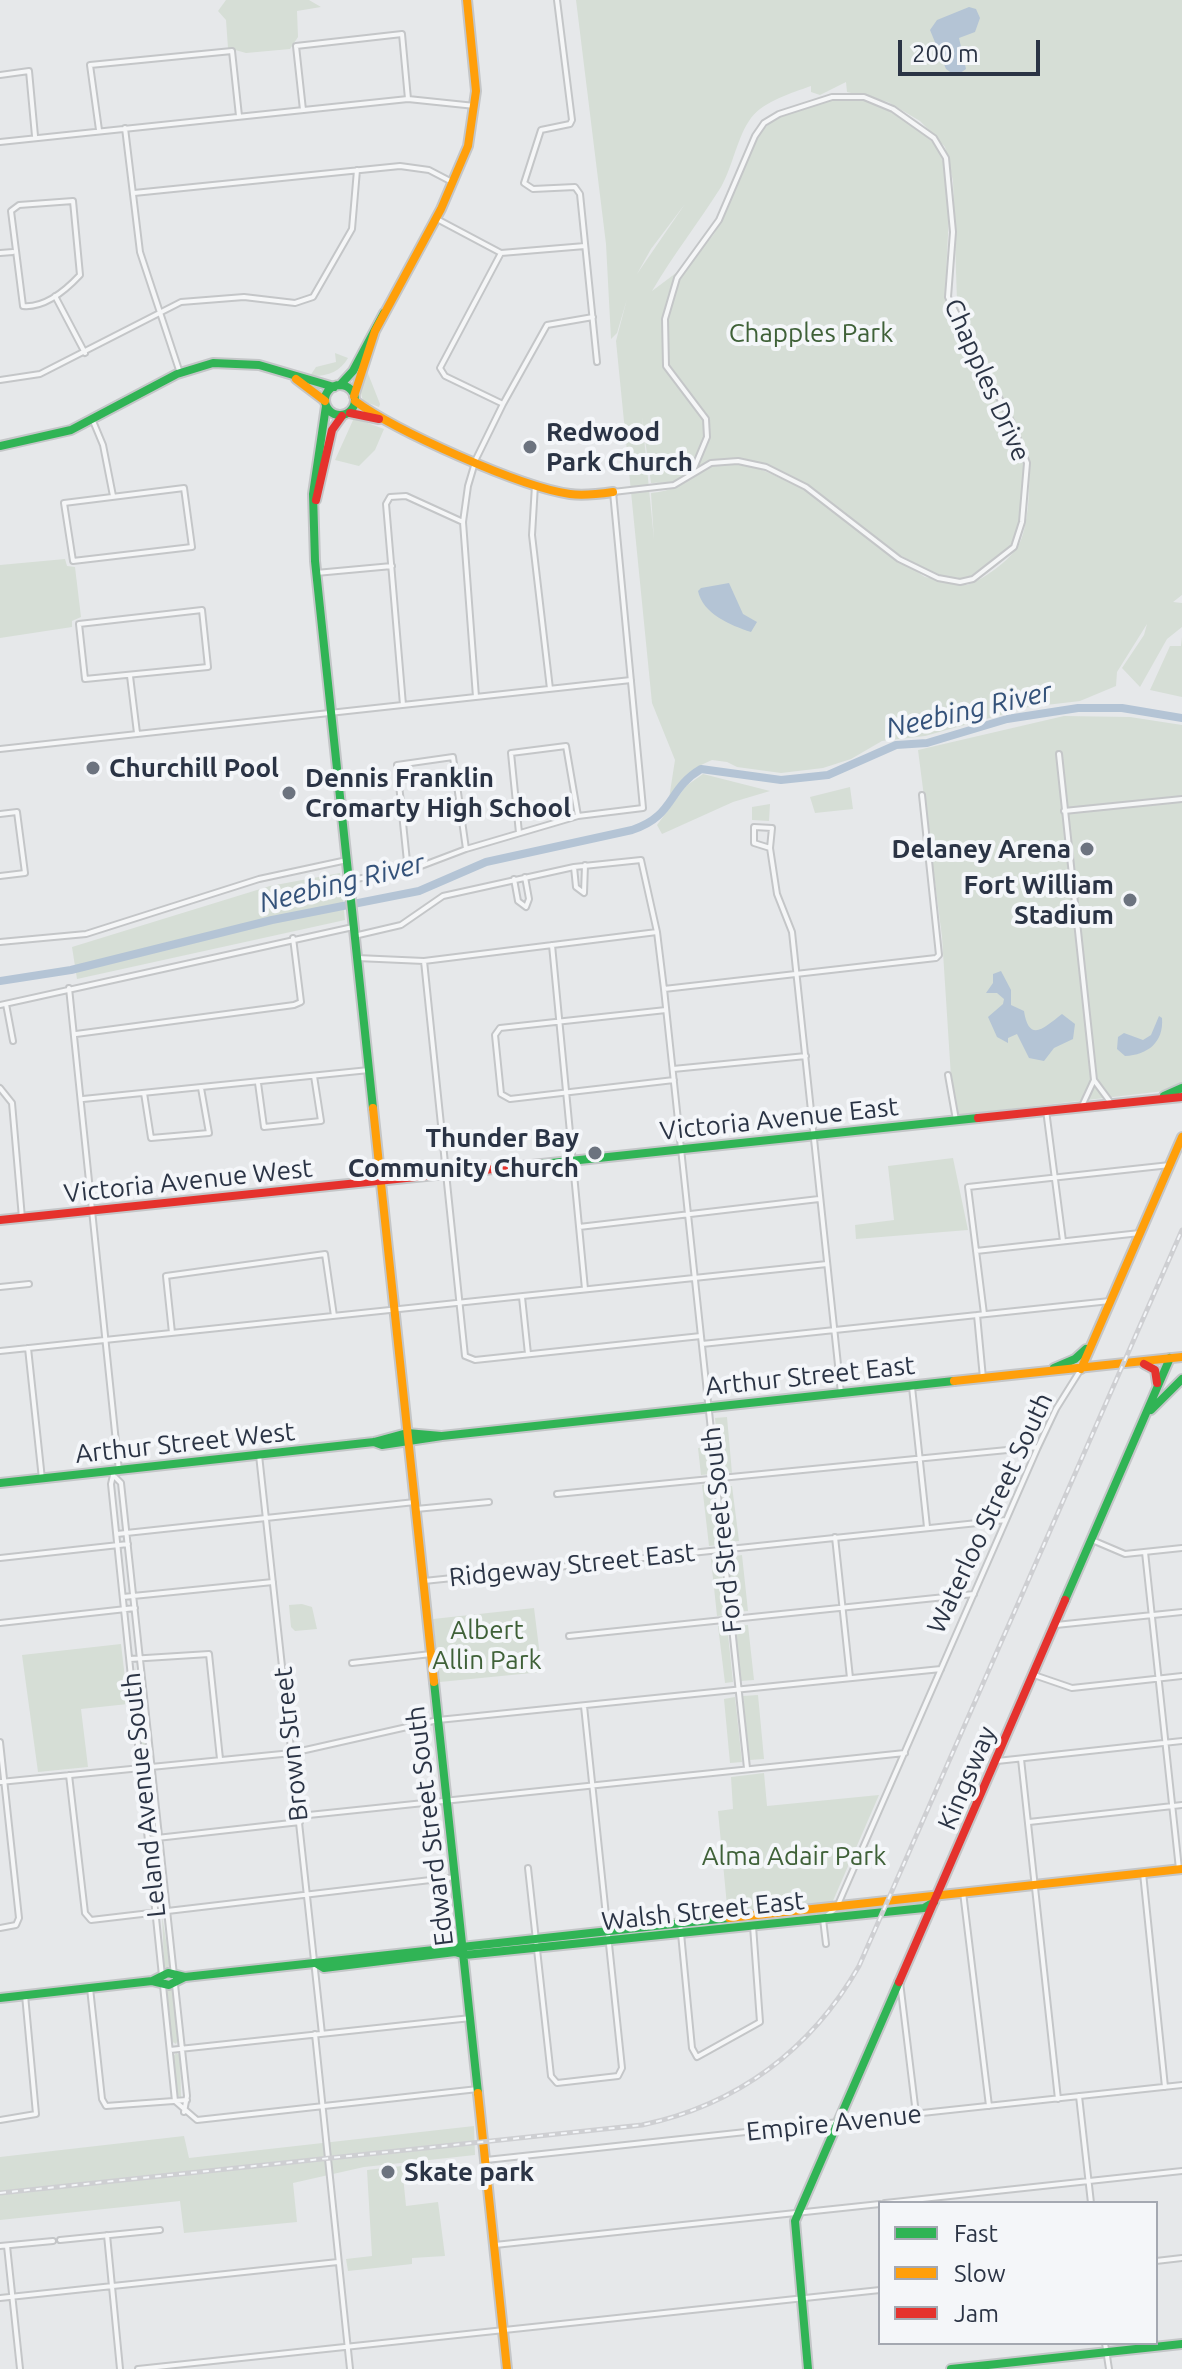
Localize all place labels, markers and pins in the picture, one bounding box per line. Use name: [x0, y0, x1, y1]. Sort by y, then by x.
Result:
place label: Redwood Park Church: [546, 416, 693, 478]
marker: Redwood Park Church: [521, 438, 539, 456]
place label: Churchill Pool: [109, 752, 279, 784]
marker: Churchill Pool: [84, 759, 102, 777]
place label: Dennis Franklin Cromarty High School: [305, 762, 571, 824]
marker: Dennis Franklin Cromarty High School: [280, 784, 298, 802]
place label: Delaney Arena: [892, 833, 1071, 865]
marker: Delaney Arena: [1078, 840, 1096, 858]
place label: Fort William Stadium: [964, 869, 1114, 930]
marker: Fort William Stadium: [1121, 891, 1139, 909]
place label: Thunder Bay Community Church: [348, 1122, 579, 1184]
marker: Thunder Bay Community Church: [586, 1144, 604, 1162]
place label: Skate park: [404, 2156, 534, 2188]
marker: Skate park: [379, 2163, 397, 2181]

